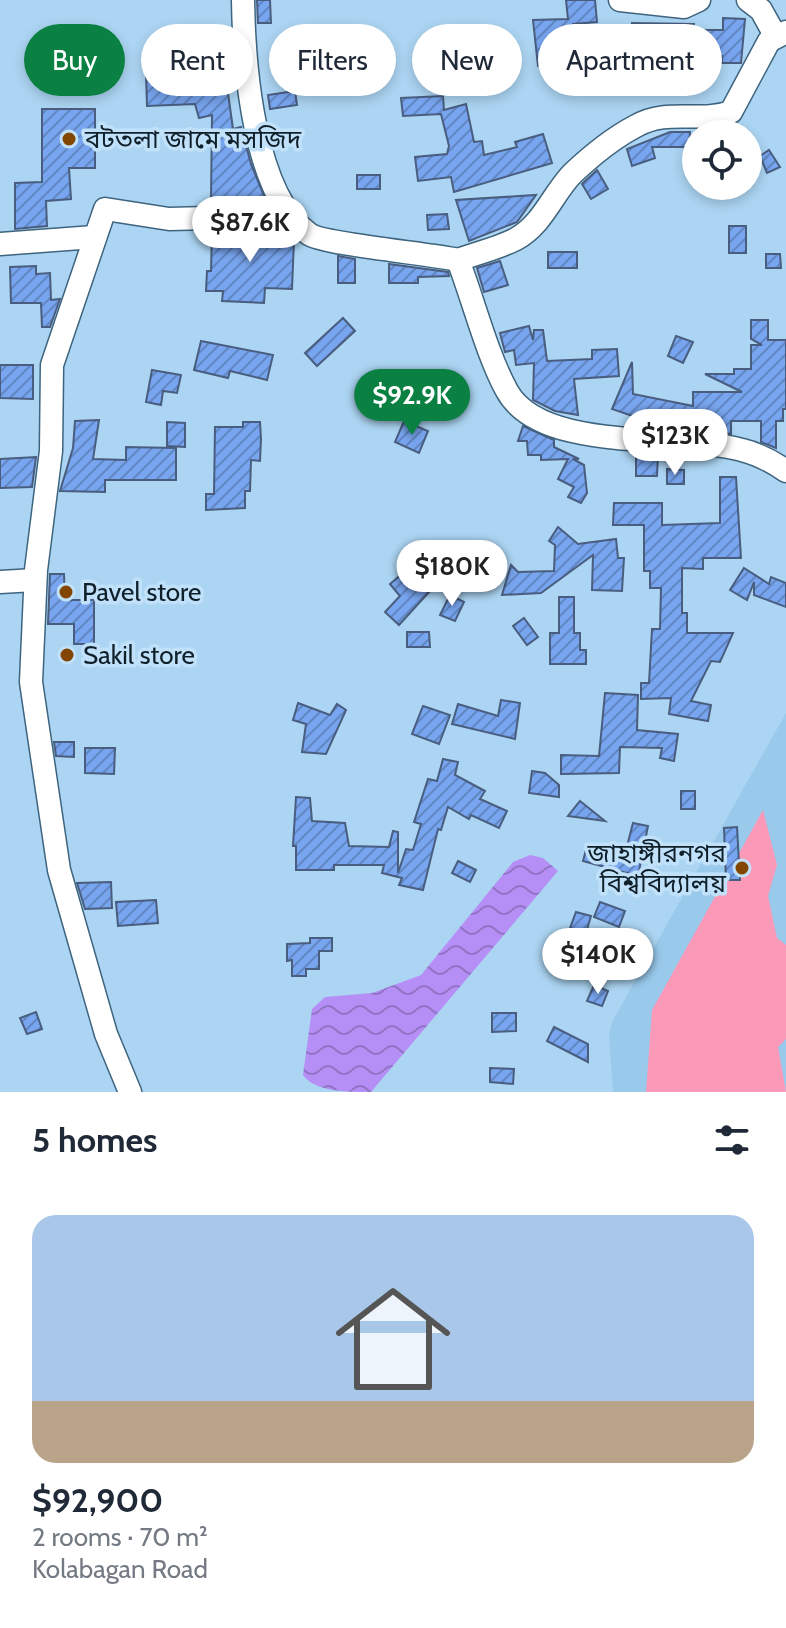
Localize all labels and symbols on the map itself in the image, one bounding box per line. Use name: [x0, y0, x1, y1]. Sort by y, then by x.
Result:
place label: বটতলা জামে মসজিদ: [84, 123, 302, 155]
marker: বটতলা জামে মসজিদ: [60, 130, 78, 148]
pin: $87.6K: [185, 196, 315, 264]
pin: $92.9K: [347, 369, 477, 437]
pin: $123K: [619, 409, 731, 477]
pin: $180K: [396, 540, 508, 608]
place label: Pavel store: [82, 576, 201, 608]
marker: Pavel store: [57, 583, 75, 601]
place label: Sakil store: [83, 639, 195, 671]
marker: Sakil store: [58, 646, 76, 664]
place label: জাহাঙ্গীরনগর বিশ্ববিদ্যালয়: [587, 837, 727, 899]
marker: জাহাঙ্গীরনগর বিশ্ববিদ্যালয়: [733, 859, 751, 877]
pin: $140K: [542, 928, 654, 996]

